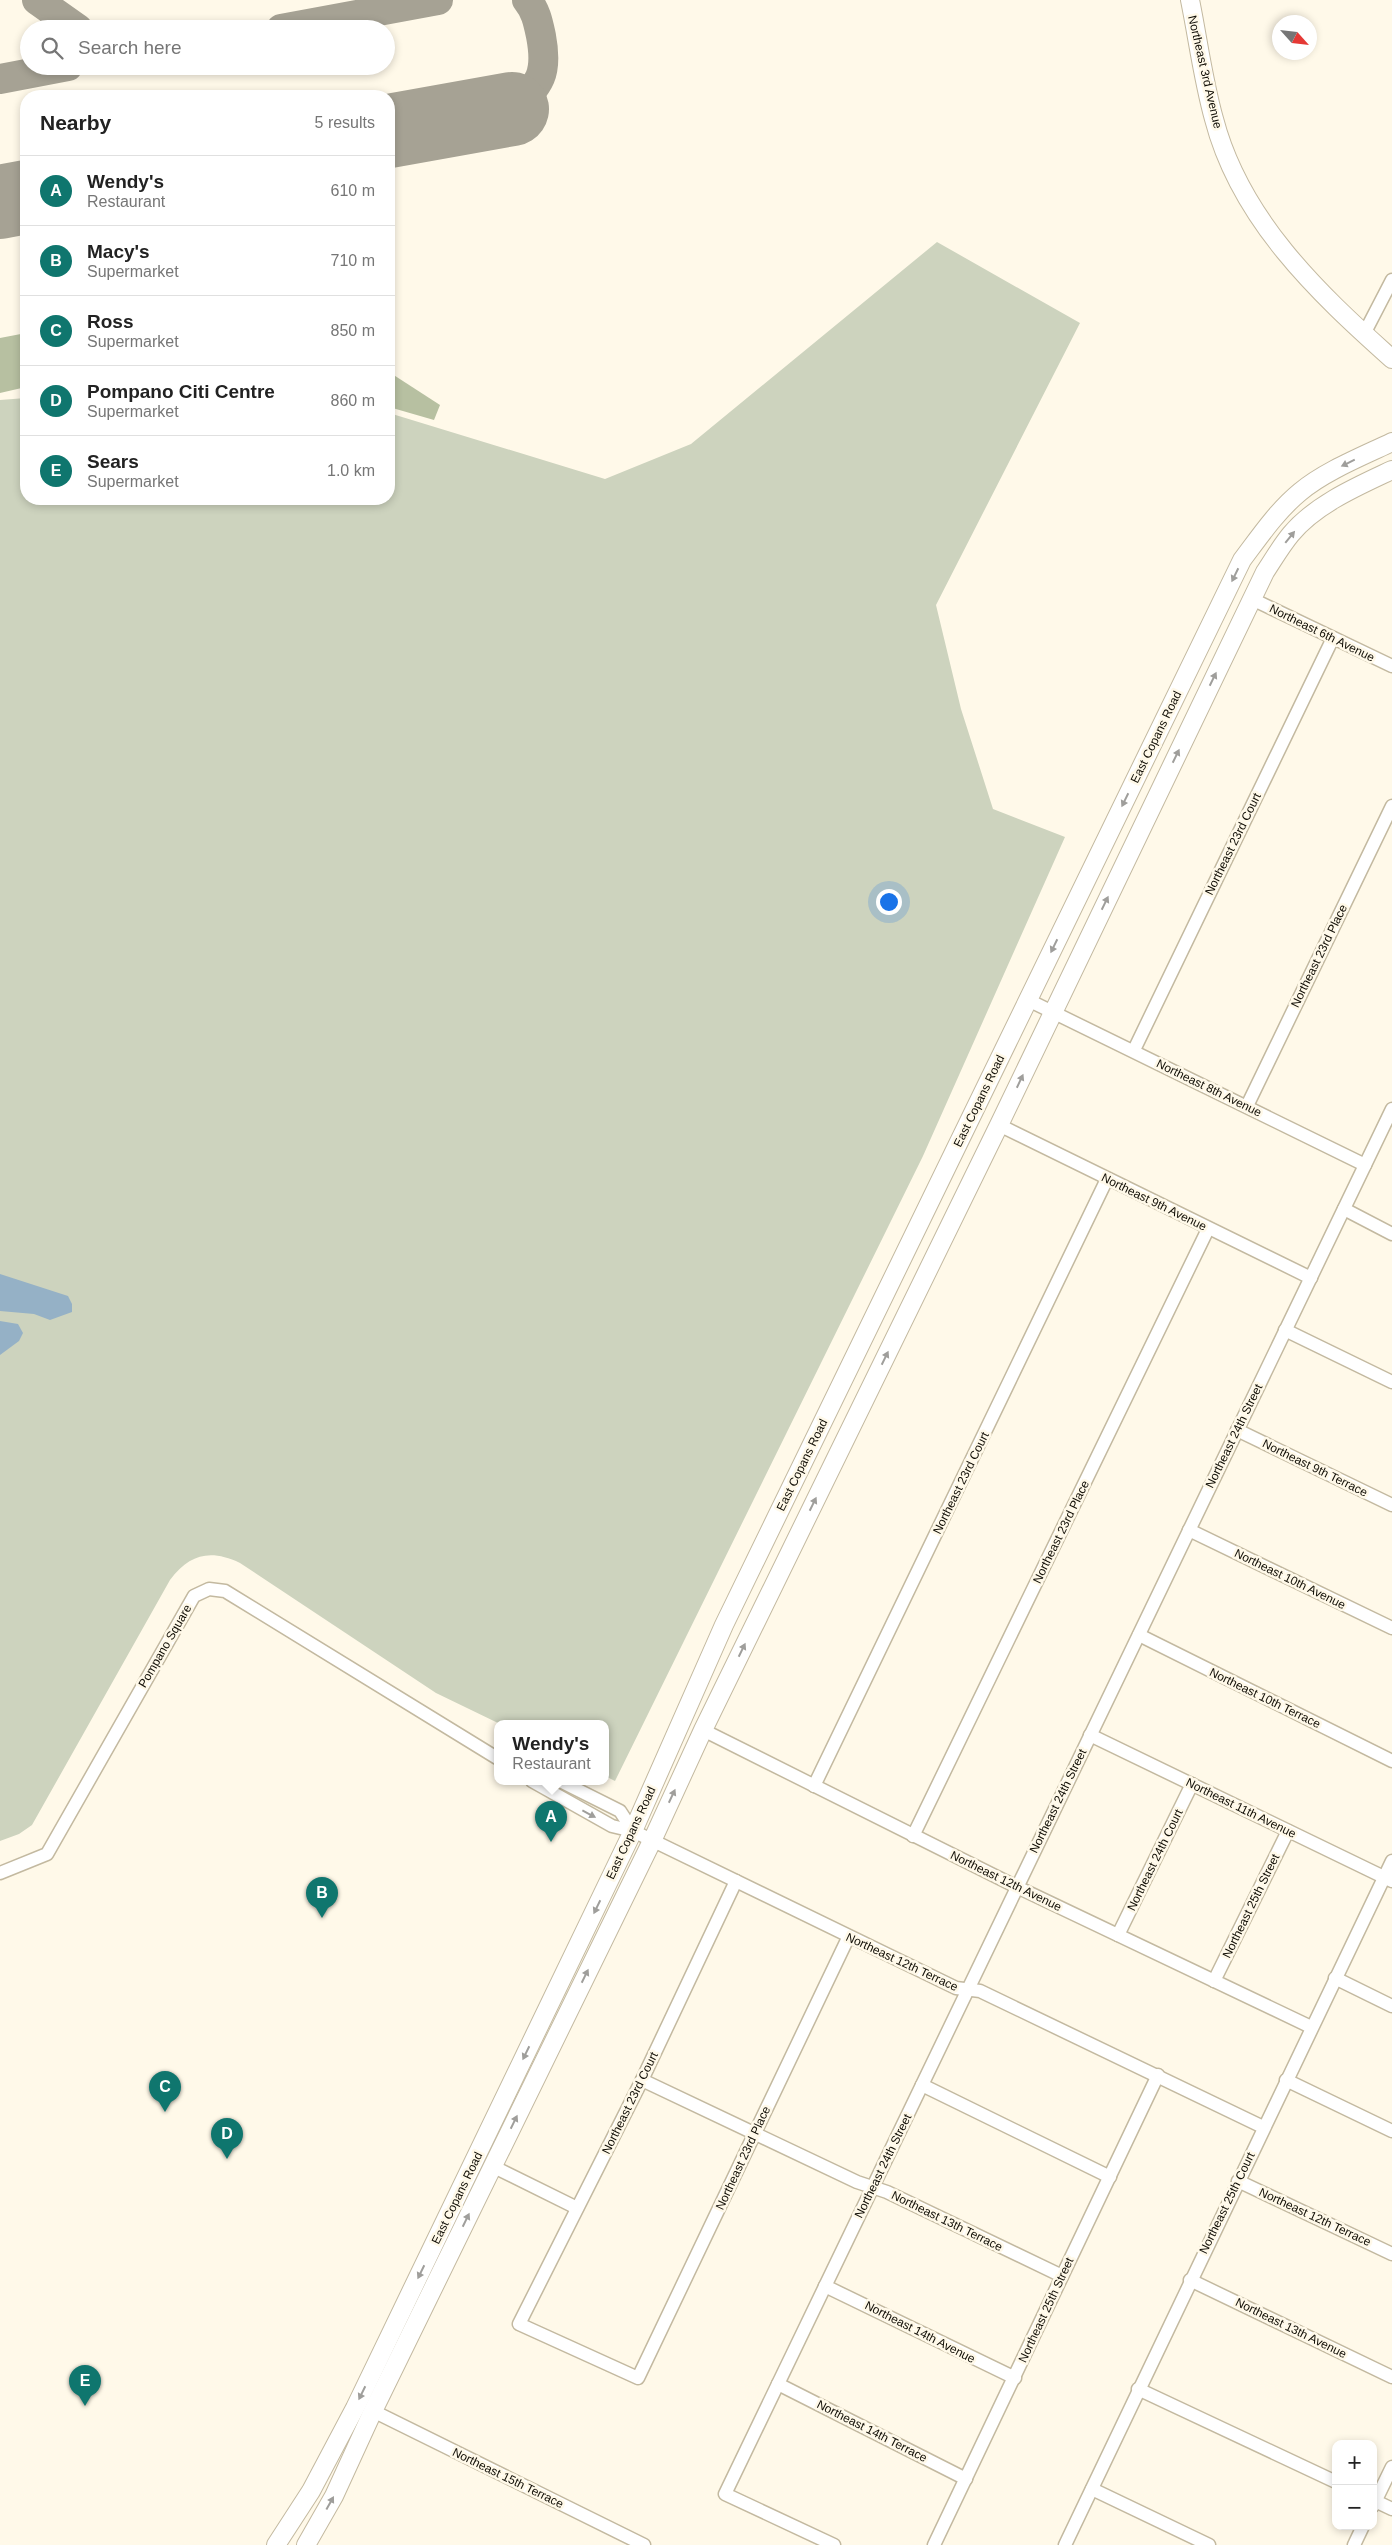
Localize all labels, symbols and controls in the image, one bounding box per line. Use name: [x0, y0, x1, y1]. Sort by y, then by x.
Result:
street label: Northeast 3rd Avenue: [1185, 14, 1225, 130]
north arrow: [1272, 15, 1317, 60]
search box: [20, 20, 395, 75]
icon: search: [38, 34, 66, 62]
text: Search here: [78, 37, 182, 58]
text: Nearby: [40, 111, 111, 134]
text: 5 results: [315, 114, 375, 131]
text: Wendy's: [87, 171, 164, 192]
text: A: [50, 182, 62, 199]
text: 610 m: [331, 182, 375, 199]
text: Restaurant: [87, 193, 165, 210]
text: Macy's: [87, 241, 150, 262]
text: B: [50, 252, 62, 269]
text: 710 m: [331, 252, 375, 269]
text: Supermarket: [87, 263, 179, 280]
text: Ross: [87, 311, 133, 332]
text: C: [50, 322, 62, 339]
text: 850 m: [331, 322, 375, 339]
text: Supermarket: [87, 333, 179, 350]
text: Pompano Citi Centre: [87, 381, 275, 402]
text: D: [50, 392, 62, 409]
text: 860 m: [331, 392, 375, 409]
text: Supermarket: [87, 403, 179, 420]
text: Sears: [87, 451, 139, 472]
one-way arrow: [1341, 459, 1355, 467]
text: E: [51, 462, 61, 479]
text: 1.0 km: [327, 462, 375, 479]
text: Supermarket: [87, 473, 179, 490]
one-way arrow: [1285, 530, 1295, 543]
one-way arrow: [1231, 568, 1239, 582]
street label: Northeast 6th Avenue: [1267, 601, 1377, 665]
one-way arrow: [1209, 672, 1217, 686]
street label: East Copans Road: [1128, 689, 1184, 785]
one-way arrow: [1172, 749, 1180, 763]
street label: Northeast 23rd Court: [1202, 790, 1264, 897]
one-way arrow: [1121, 793, 1129, 807]
your location: [876, 889, 902, 915]
one-way arrow: [1101, 895, 1110, 910]
street label: Northeast 23rd Place: [1288, 902, 1350, 1010]
one-way arrow: [1050, 939, 1058, 953]
street label: East Copans Road: [951, 1053, 1007, 1149]
street label: Northeast 8th Avenue: [1154, 1056, 1264, 1120]
one-way arrow: [1016, 1074, 1024, 1088]
street label: Northeast 9th Avenue: [1099, 1170, 1209, 1234]
one-way arrow: [881, 1351, 889, 1365]
street label: Northeast 24th Street: [1203, 1381, 1266, 1490]
street label: East Copans Road: [774, 1417, 830, 1513]
street label: Northeast 23rd Court: [930, 1429, 992, 1536]
street label: Northeast 9th Terrace: [1260, 1436, 1370, 1500]
street label: Northeast 23rd Place: [1030, 1478, 1092, 1586]
one-way arrow: [810, 1497, 818, 1511]
street label: Northeast 10th Avenue: [1232, 1546, 1348, 1612]
street label: Pompano Square: [136, 1602, 195, 1690]
one-way arrow: [738, 1643, 746, 1657]
street label: Northeast 10th Terrace: [1207, 1665, 1323, 1731]
popup: [494, 1720, 609, 1785]
text: Wendy's: [512, 1733, 589, 1754]
street label: Northeast 24th Street: [1027, 1746, 1090, 1855]
text: Restaurant: [512, 1755, 591, 1772]
street label: Northeast 11th Avenue: [1184, 1775, 1299, 1841]
street label: East Copans Road: [603, 1784, 659, 1882]
one-way arrow: [669, 1789, 677, 1803]
pin: A: [535, 1801, 567, 1842]
street label: Northeast 24th Court: [1124, 1806, 1186, 1913]
one-way arrow: [583, 1809, 596, 1818]
street label: Northeast 12th Avenue: [948, 1848, 1064, 1914]
street label: Northeast 25th Street: [1220, 1851, 1283, 1960]
pin: B: [306, 1877, 338, 1918]
one-way arrow: [592, 1899, 601, 1914]
street label: Northeast 12th Terrace: [844, 1930, 960, 1994]
one-way arrow: [581, 1969, 589, 1984]
one-way arrow: [522, 2046, 530, 2060]
street label: Northeast 23rd Court: [599, 2049, 661, 2156]
pin: C: [149, 2071, 181, 2112]
street label: Northeast 23rd Place: [713, 2104, 773, 2212]
street label: Northeast 24th Street: [852, 2111, 915, 2220]
one-way arrow: [510, 2115, 518, 2129]
pin: D: [211, 2118, 243, 2159]
street label: Northeast 25th Court: [1196, 2149, 1258, 2256]
street label: East Copans Road: [429, 2150, 485, 2246]
street label: Northeast 12th Terrace: [1257, 2185, 1373, 2249]
street label: Northeast 13th Terrace: [889, 2188, 1005, 2254]
one-way arrow: [462, 2213, 470, 2227]
street label: Northeast 25th Street: [1016, 2255, 1077, 2365]
one-way arrow: [417, 2264, 425, 2279]
street label: Northeast 13th Avenue: [1233, 2295, 1349, 2361]
street label: Northeast 14th Avenue: [863, 2298, 978, 2366]
pin: E: [69, 2365, 101, 2406]
one-way arrow: [358, 2386, 366, 2400]
street label: Northeast 14th Terrace: [815, 2397, 930, 2465]
map controls: [1332, 2440, 1377, 2530]
button: +: [1332, 2440, 1377, 2485]
street label: Northeast 15th Terrace: [450, 2445, 566, 2511]
button: −: [1332, 2485, 1377, 2530]
one-way arrow: [326, 2495, 334, 2510]

